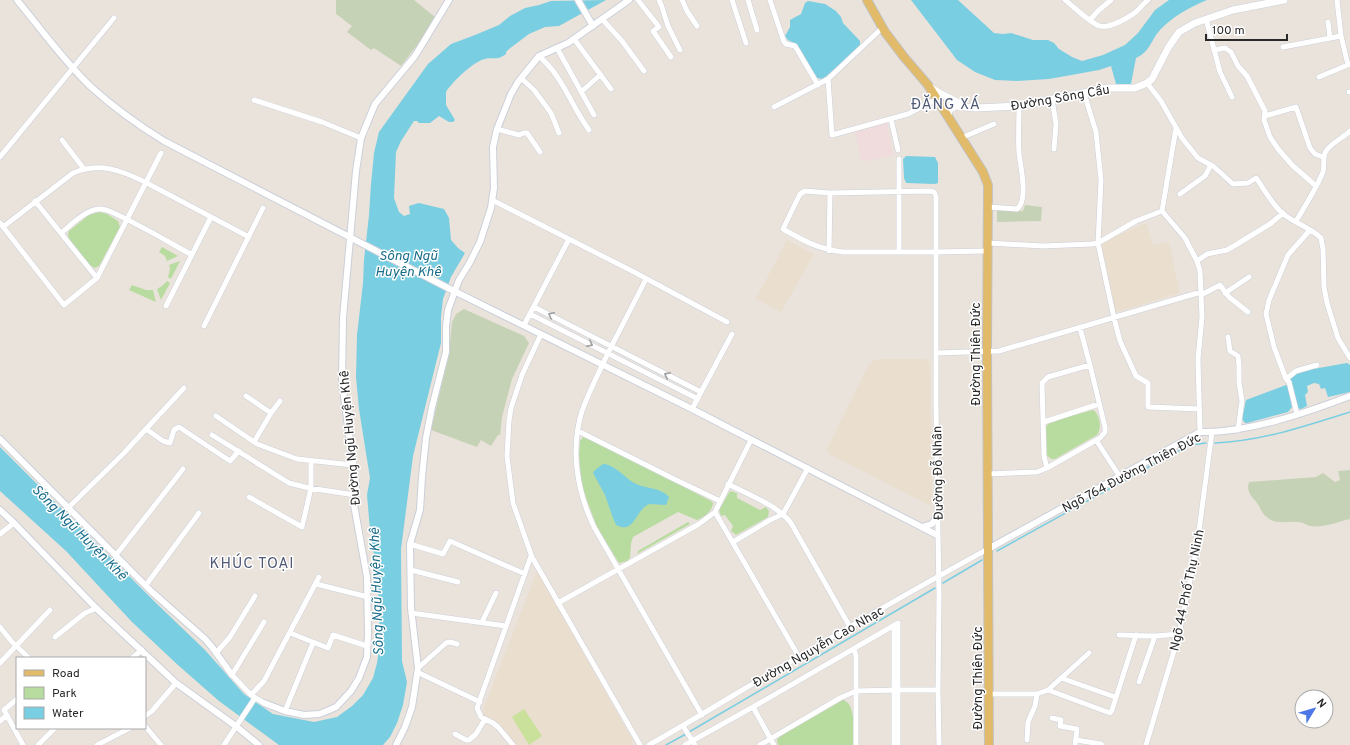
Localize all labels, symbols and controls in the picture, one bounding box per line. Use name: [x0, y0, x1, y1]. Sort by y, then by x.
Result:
scale bar: [1206, 16, 1287, 42]
text: 100 m: [1212, 23, 1245, 39]
street label: Đường Sông Cầu: [1010, 81, 1111, 116]
district label: ĐẶNG XÁ: [911, 94, 981, 115]
water label: Sông Ngũ Huyện Khê: [375, 248, 442, 281]
street label: Đường Thiên Đức: [969, 302, 985, 406]
one-way arrow: [548, 312, 555, 320]
one-way arrow: [586, 340, 593, 347]
street label: Đường Ngũ Huyện Khê: [337, 370, 365, 506]
one-way arrow: [663, 372, 671, 379]
street label: Đường Đỗ Nhân: [928, 426, 948, 520]
street label: Ngõ 764 Đường Thiên Đức: [1060, 430, 1204, 517]
water label: Sông Ngũ Huyện Khê: [28, 482, 131, 585]
water label: Sông Ngũ Huyện Khê: [367, 527, 388, 656]
street label: Ngõ 44 Phố Thụ Ninh: [1166, 528, 1209, 653]
district label: KHÚC TOẠI: [210, 553, 294, 574]
street label: Đường Nguyễn Cao Nhạc: [750, 602, 887, 692]
street label: Đường Thiên Đức: [971, 626, 987, 730]
legend: [16, 657, 146, 729]
text: Road: [52, 666, 80, 682]
text: Park: [52, 686, 77, 702]
north arrow: [1294, 689, 1334, 729]
text: N: [1313, 696, 1329, 711]
text: Water: [52, 706, 84, 722]

